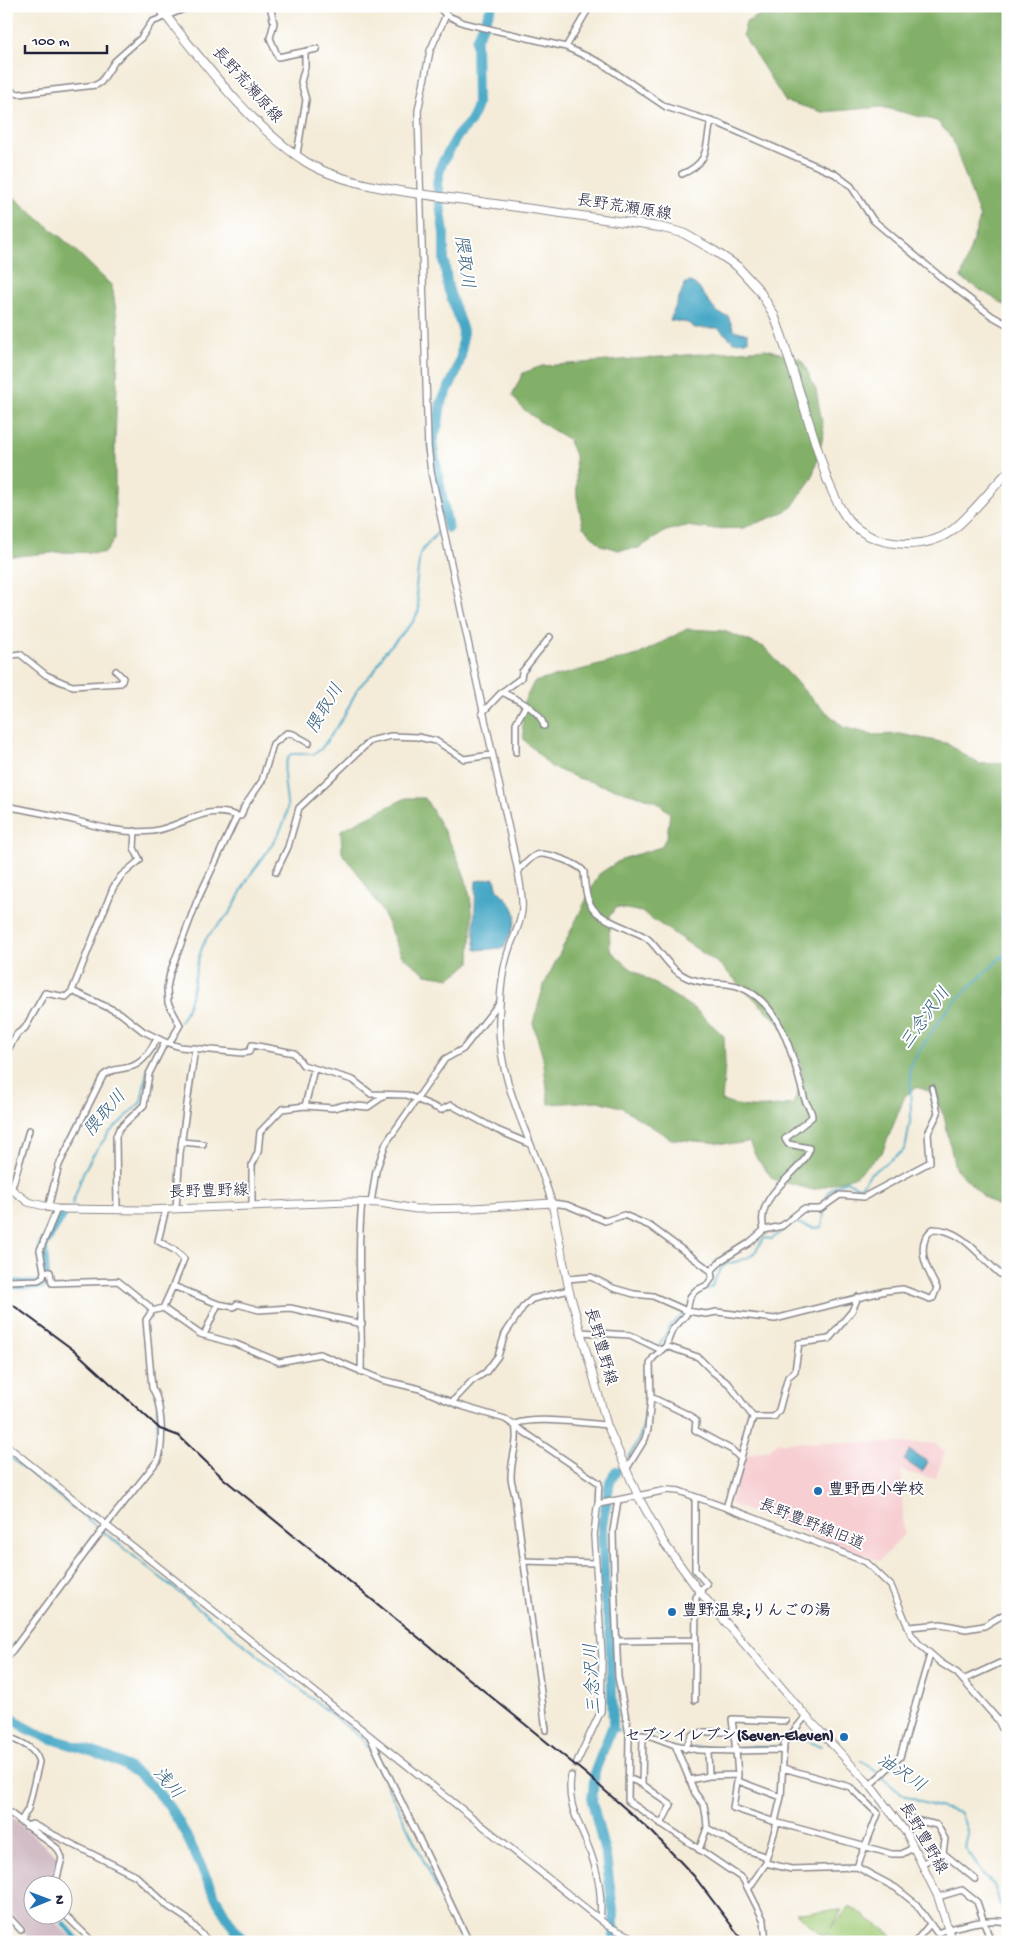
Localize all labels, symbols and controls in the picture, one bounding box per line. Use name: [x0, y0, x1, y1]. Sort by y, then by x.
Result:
scale bar: [25, 22, 108, 54]
text: 100 m: [31, 33, 70, 51]
street label: 長野荒瀬原線: [207, 43, 287, 128]
street label: 長野荒瀬原線: [575, 190, 673, 226]
water label: 隈取川: [449, 234, 477, 290]
water label: 隈取川: [303, 680, 349, 738]
water label: 三念沢川: [896, 983, 956, 1054]
water label: 隈取川: [80, 1087, 132, 1141]
street label: 長野豊野線: [169, 1180, 249, 1204]
street label: 長野豊野線: [579, 1305, 621, 1388]
place label: 豊野西小学校: [828, 1481, 924, 1501]
marker: 豊野西小学校: [812, 1485, 824, 1497]
street label: 長野豊野線旧道: [756, 1494, 867, 1556]
place label: 豊野温泉;りんごの湯: [682, 1601, 831, 1622]
marker: 豊野温泉;りんごの湯: [666, 1606, 678, 1618]
water label: 三念沢川: [581, 1642, 606, 1716]
place label: セブンイレブン(Seven-Eleven): [625, 1727, 834, 1747]
marker: セブンイレブン(Seven-Eleven): [838, 1731, 850, 1743]
water label: 油沢川: [873, 1750, 929, 1798]
water label: 浅川: [147, 1763, 187, 1804]
street label: 長野豊野線: [894, 1799, 952, 1878]
north arrow: [22, 1876, 72, 1926]
text: N: [50, 1895, 67, 1905]

